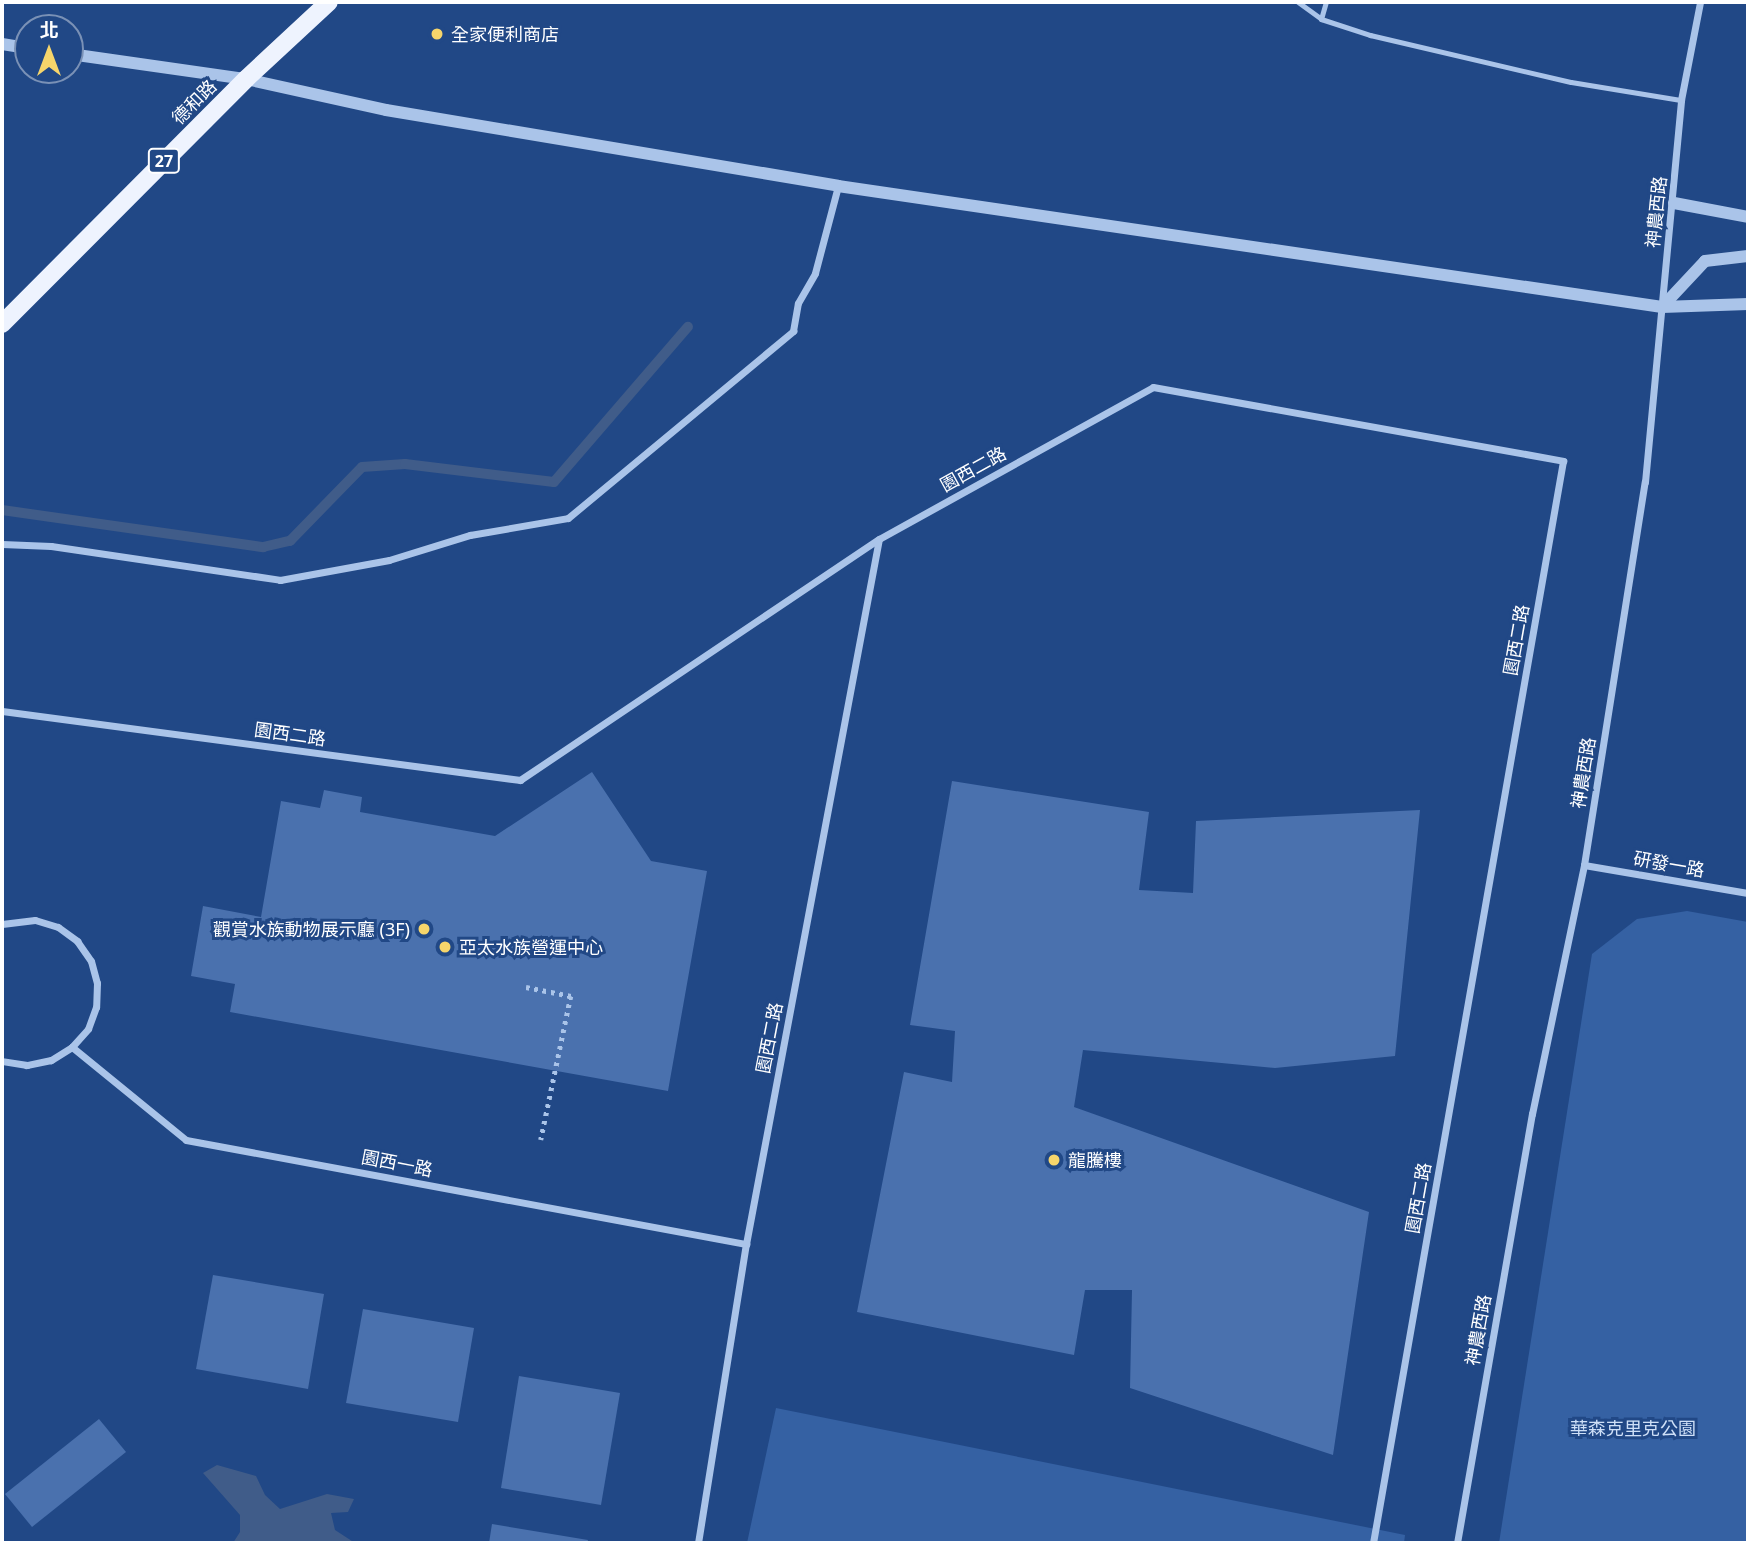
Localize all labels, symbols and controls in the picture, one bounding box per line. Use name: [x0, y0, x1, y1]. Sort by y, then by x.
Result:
north arrow: [14, 14, 84, 84]
text: 北: [39, 17, 59, 43]
place label: 全家便利商店: [451, 23, 559, 45]
marker: 全家便利商店: [429, 26, 445, 42]
street label: 德和路: [167, 75, 221, 129]
road number: 27: [146, 148, 182, 174]
street label: 神農西路: [1641, 175, 1671, 249]
street label: 園西二路: [936, 442, 1010, 496]
street label: 園西二路: [1499, 603, 1533, 677]
street label: 園西二路: [253, 718, 327, 750]
street label: 神農西路: [1567, 736, 1599, 810]
street label: 研發一路: [1632, 847, 1706, 881]
place label: 觀賞水族動物展示廳 (3F): [213, 918, 410, 940]
marker: 觀賞水族動物展示廳 (3F): [416, 921, 432, 937]
place label: 亞太水族營運中心: [459, 936, 603, 958]
marker: 亞太水族營運中心: [437, 939, 453, 955]
street label: 園西二路: [752, 1001, 786, 1075]
street label: 園西一路: [360, 1146, 434, 1180]
place label: 龍騰樓: [1068, 1149, 1122, 1171]
marker: 龍騰樓: [1046, 1152, 1062, 1168]
street label: 園西二路: [1401, 1161, 1435, 1235]
street label: 神農西路: [1461, 1293, 1495, 1367]
park label: 華森克里克公園: [1570, 1417, 1696, 1439]

